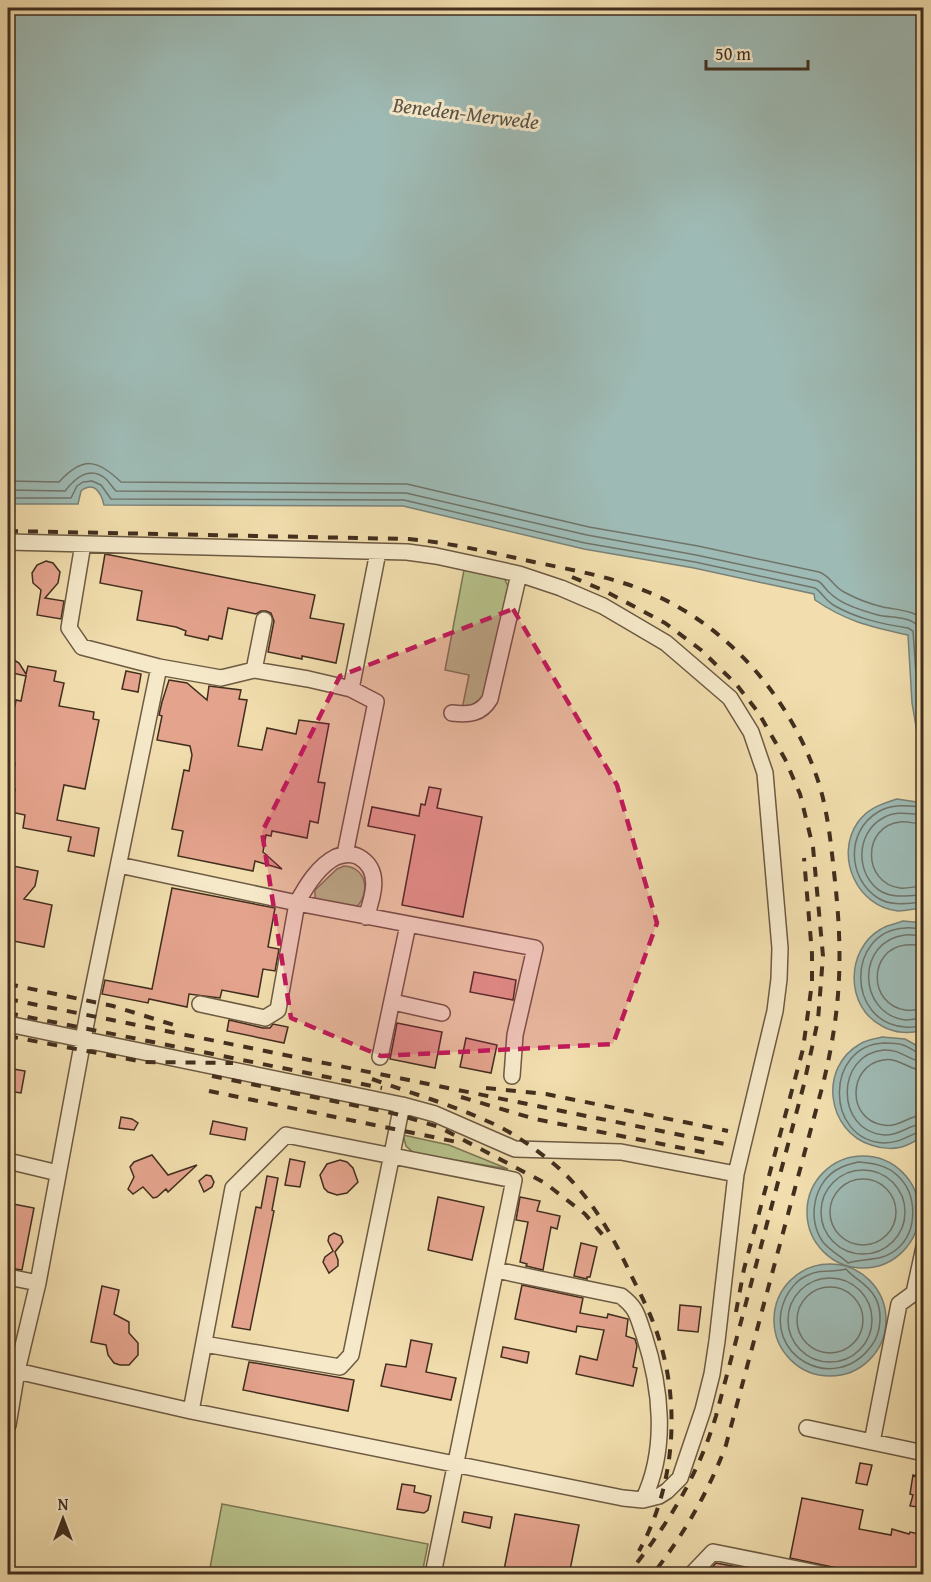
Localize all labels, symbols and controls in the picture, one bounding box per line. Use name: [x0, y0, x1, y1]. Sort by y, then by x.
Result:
scale bar: [706, 33, 808, 71]
text: 50 m: [715, 40, 751, 67]
water label: Beneden-Merwede: [390, 89, 541, 137]
north arrow: [33, 1489, 93, 1549]
text: N: [58, 1492, 69, 1516]

